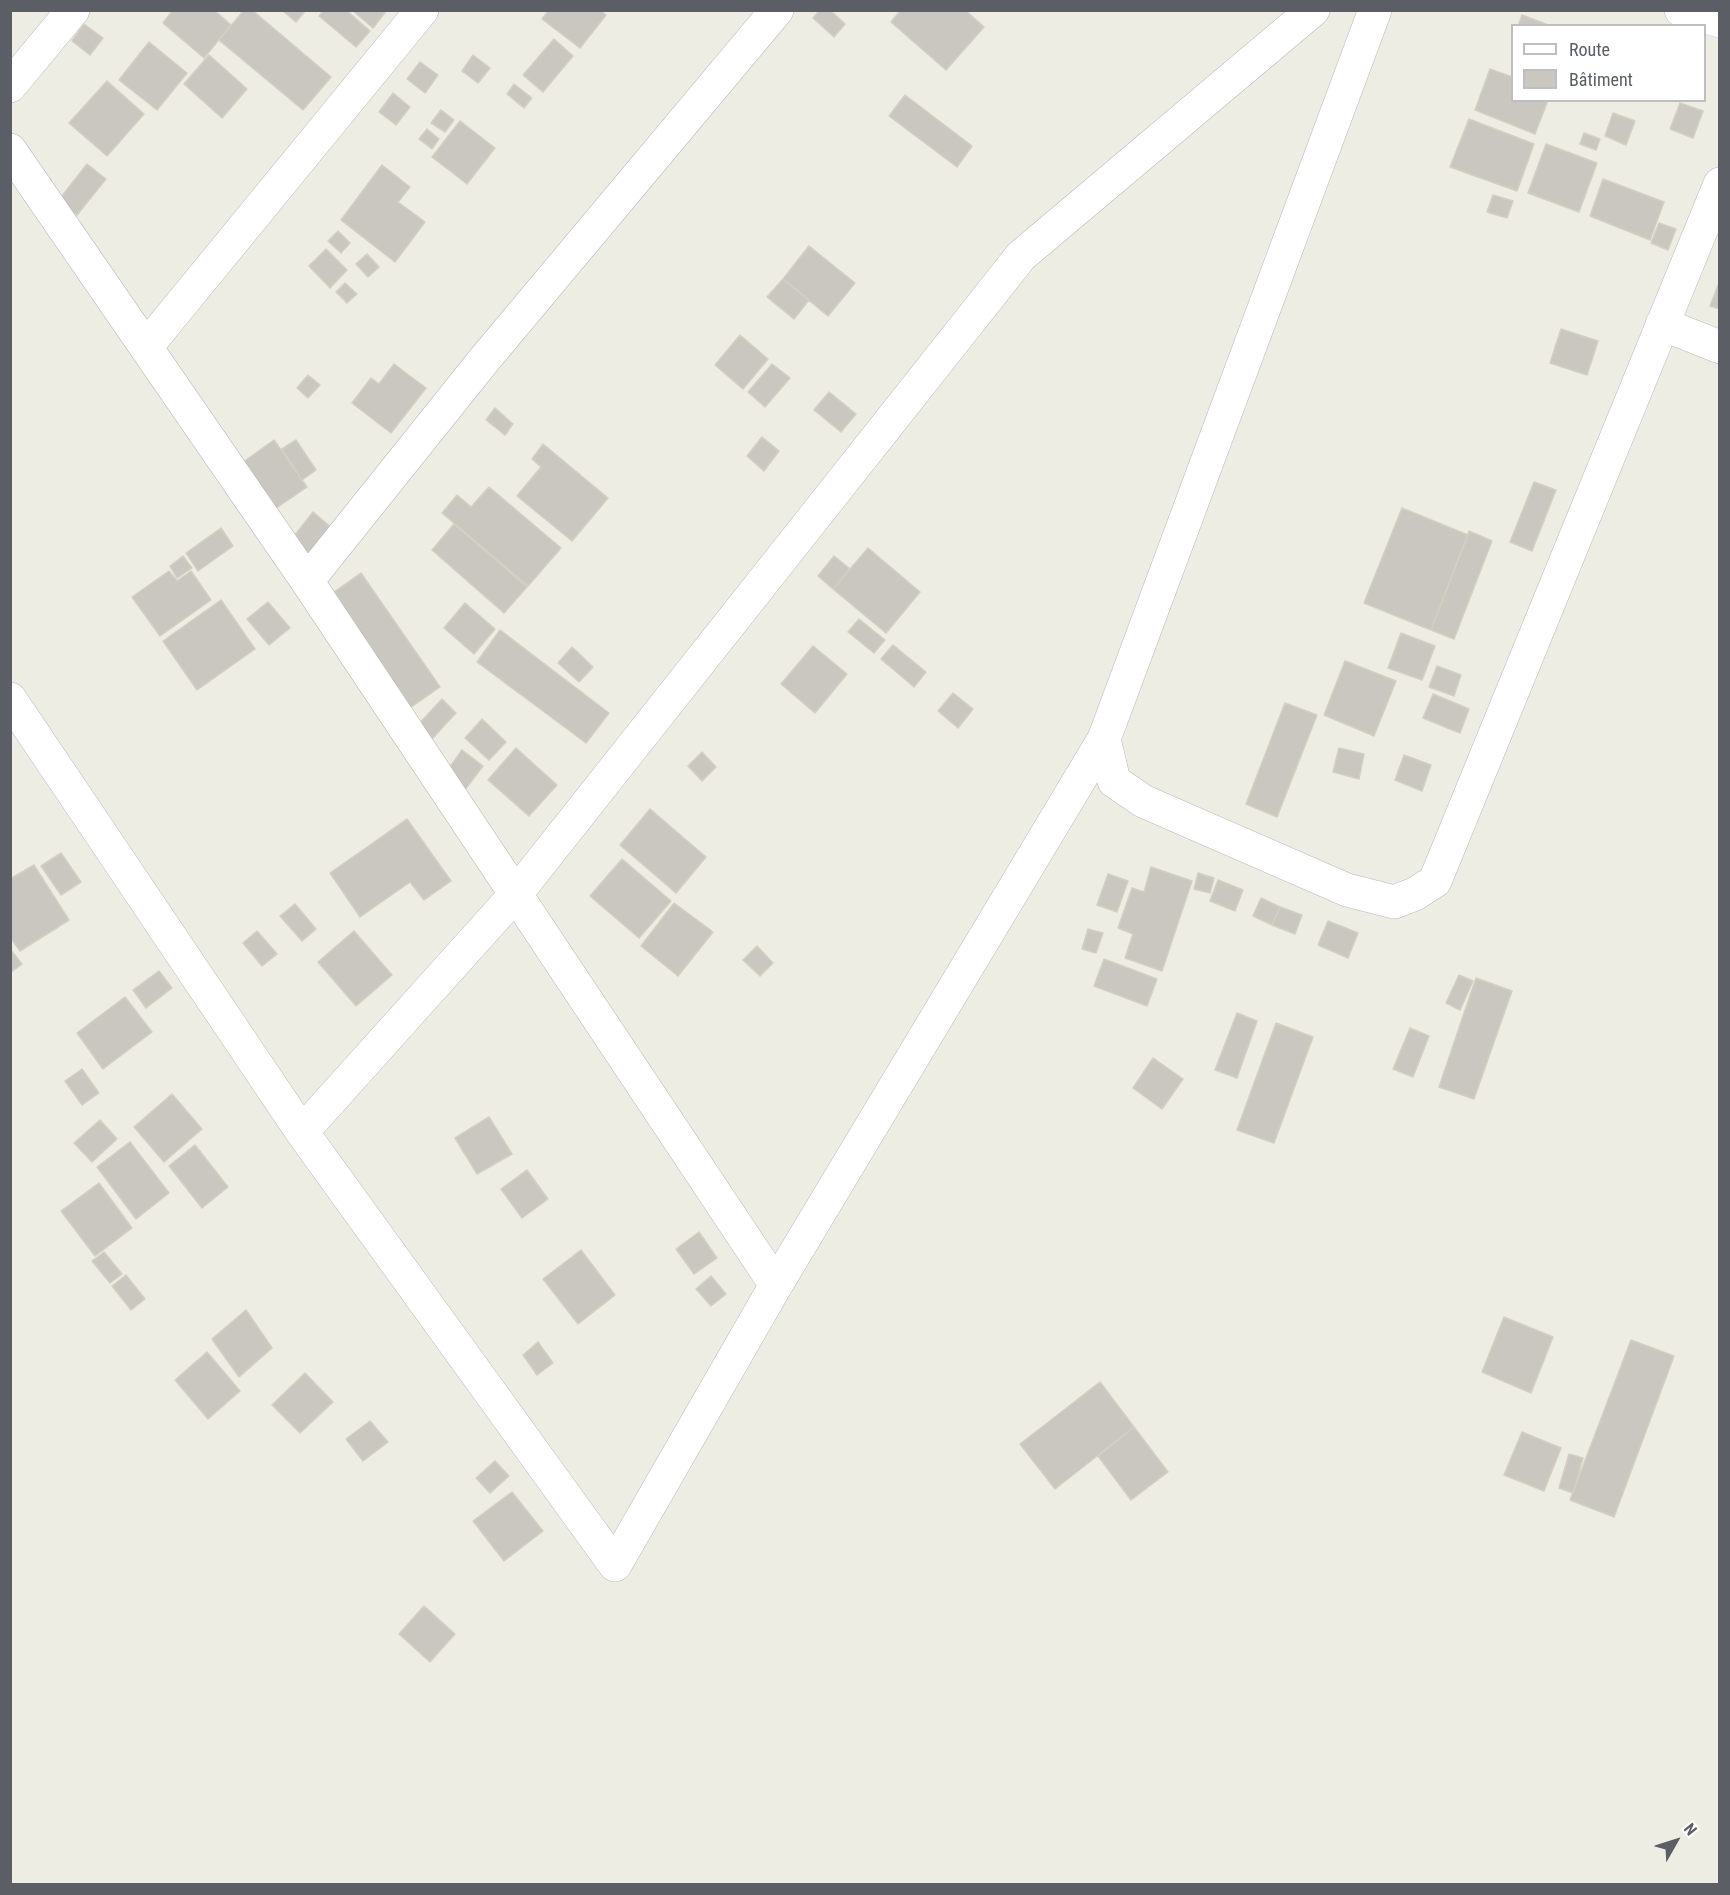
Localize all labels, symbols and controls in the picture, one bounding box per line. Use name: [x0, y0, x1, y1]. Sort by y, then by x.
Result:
legend: [1511, 24, 1706, 102]
text: Route: [1569, 39, 1610, 60]
text: Bâtiment: [1569, 69, 1633, 90]
north arrow: [1646, 1811, 1706, 1871]
text: N: [1680, 1820, 1701, 1839]

